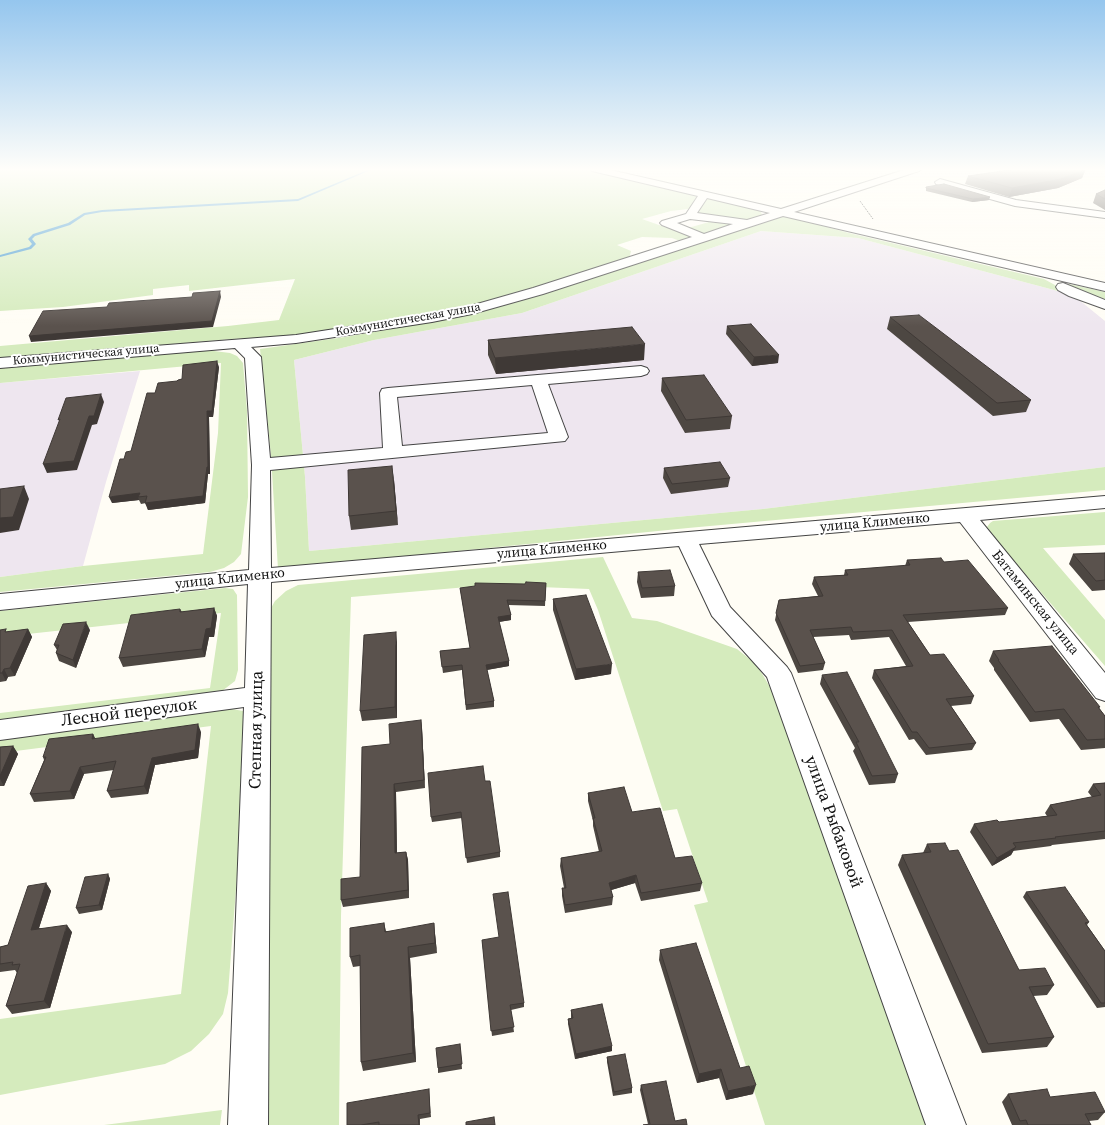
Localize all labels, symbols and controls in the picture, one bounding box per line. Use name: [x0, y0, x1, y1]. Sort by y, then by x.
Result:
street label: Коммунистическая улица: [334, 300, 482, 340]
street label: Коммунистическая улица: [12, 341, 160, 369]
street label: улица Клименко: [819, 510, 931, 536]
street label: улица Клименко: [496, 537, 608, 563]
street label: Батаминская улица: [988, 547, 1082, 659]
street label: улица Клименко: [174, 565, 286, 593]
street label: Степная улица: [246, 671, 268, 789]
street label: Лесной переулок: [60, 695, 198, 731]
street label: улица Рыбаковой: [800, 753, 866, 891]

